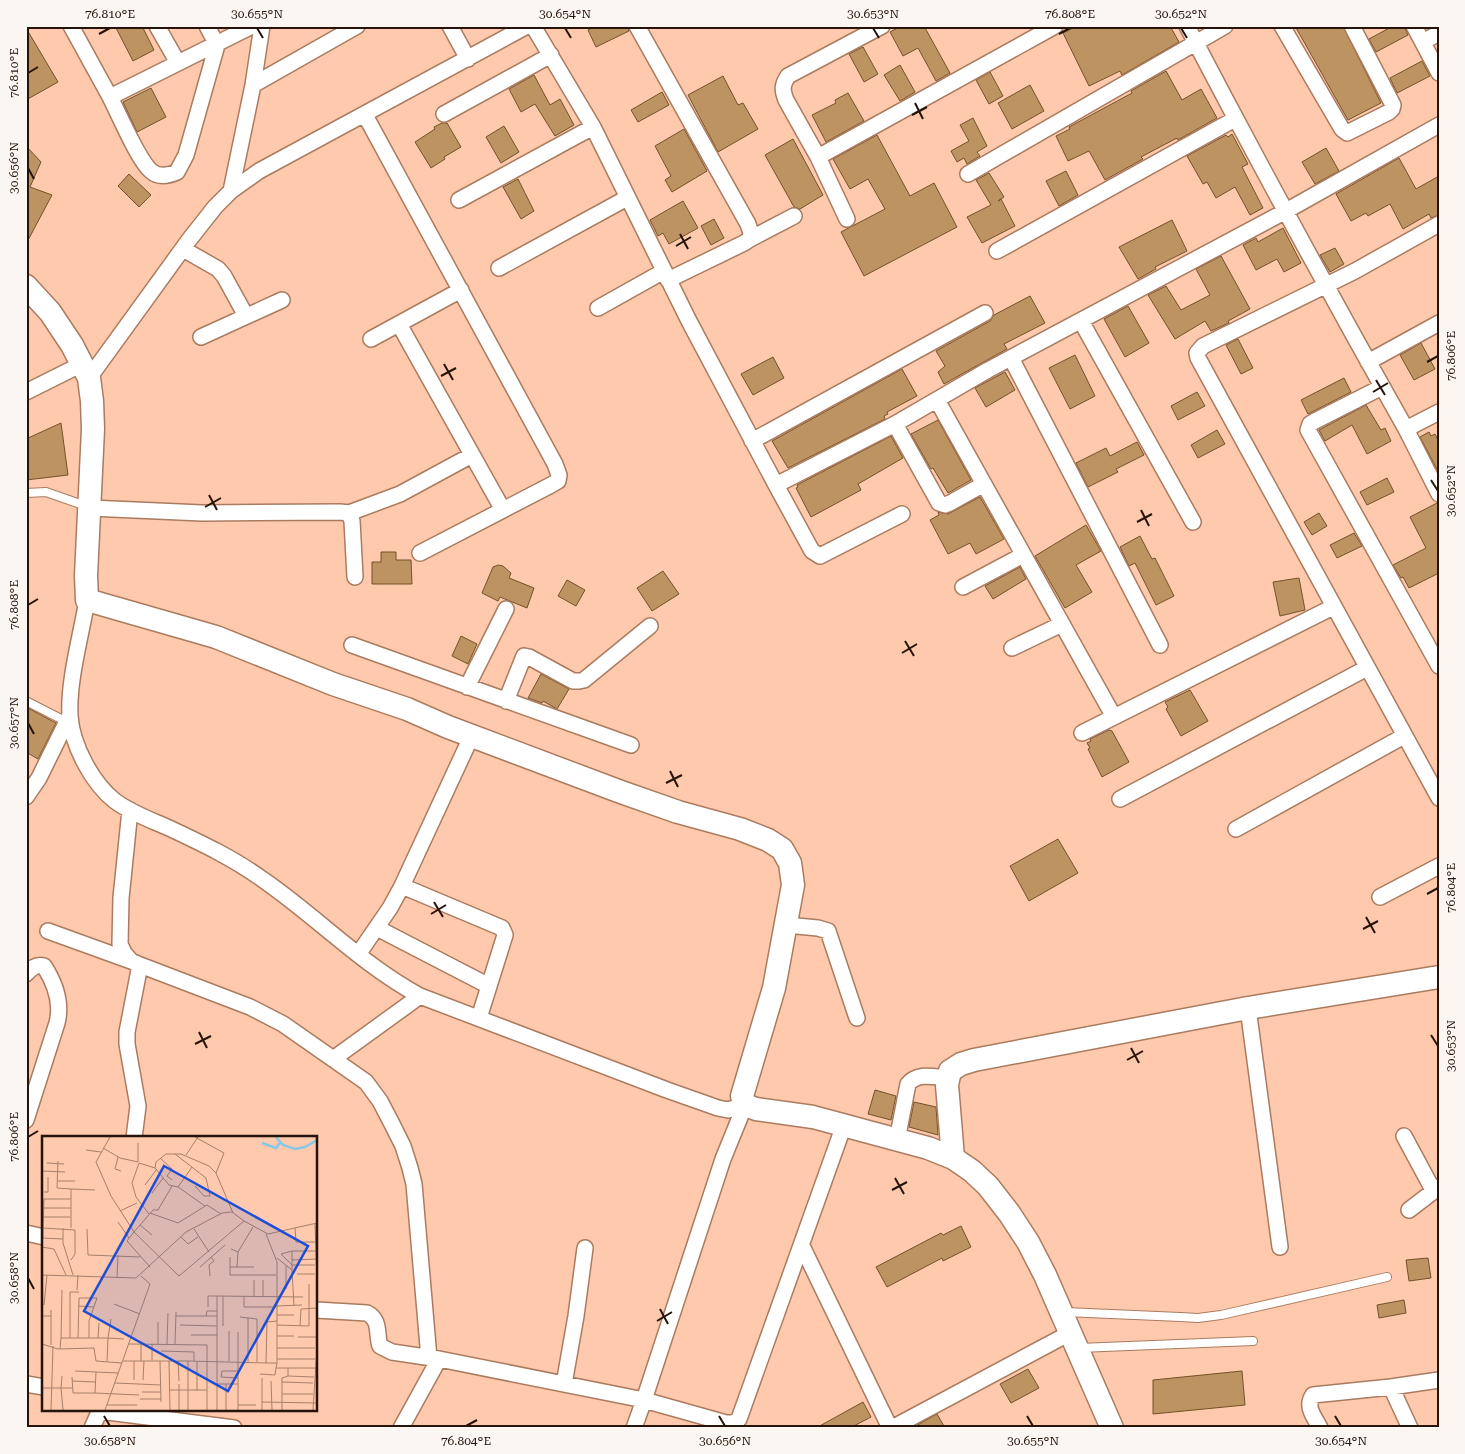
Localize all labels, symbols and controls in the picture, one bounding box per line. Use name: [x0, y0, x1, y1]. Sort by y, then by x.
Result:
text: 76.810°E: [85, 7, 135, 21]
text: 30.655°N: [231, 7, 283, 21]
text: 30.654°N: [539, 7, 591, 21]
text: 30.653°N: [847, 7, 899, 21]
text: 76.808°E: [1045, 7, 1095, 21]
text: 30.652°N: [1155, 7, 1207, 21]
text: 76.810°E: [7, 48, 21, 98]
text: 30.656°N: [7, 142, 21, 194]
text: 76.806°E: [1444, 331, 1458, 381]
text: 30.652°N: [1444, 465, 1458, 517]
text: 76.808°E: [7, 580, 21, 630]
text: 30.657°N: [7, 697, 21, 749]
text: 76.804°E: [1444, 863, 1458, 913]
text: 30.653°N: [1444, 1020, 1458, 1072]
text: 76.806°E: [7, 1112, 21, 1162]
inset map: [42, 1136, 318, 1412]
text: 30.658°N: [7, 1252, 21, 1304]
text: 30.658°N: [84, 1434, 136, 1448]
text: 76.804°E: [441, 1434, 491, 1448]
text: 30.656°N: [699, 1434, 751, 1448]
text: 30.655°N: [1007, 1434, 1059, 1448]
text: 30.654°N: [1315, 1434, 1367, 1448]

